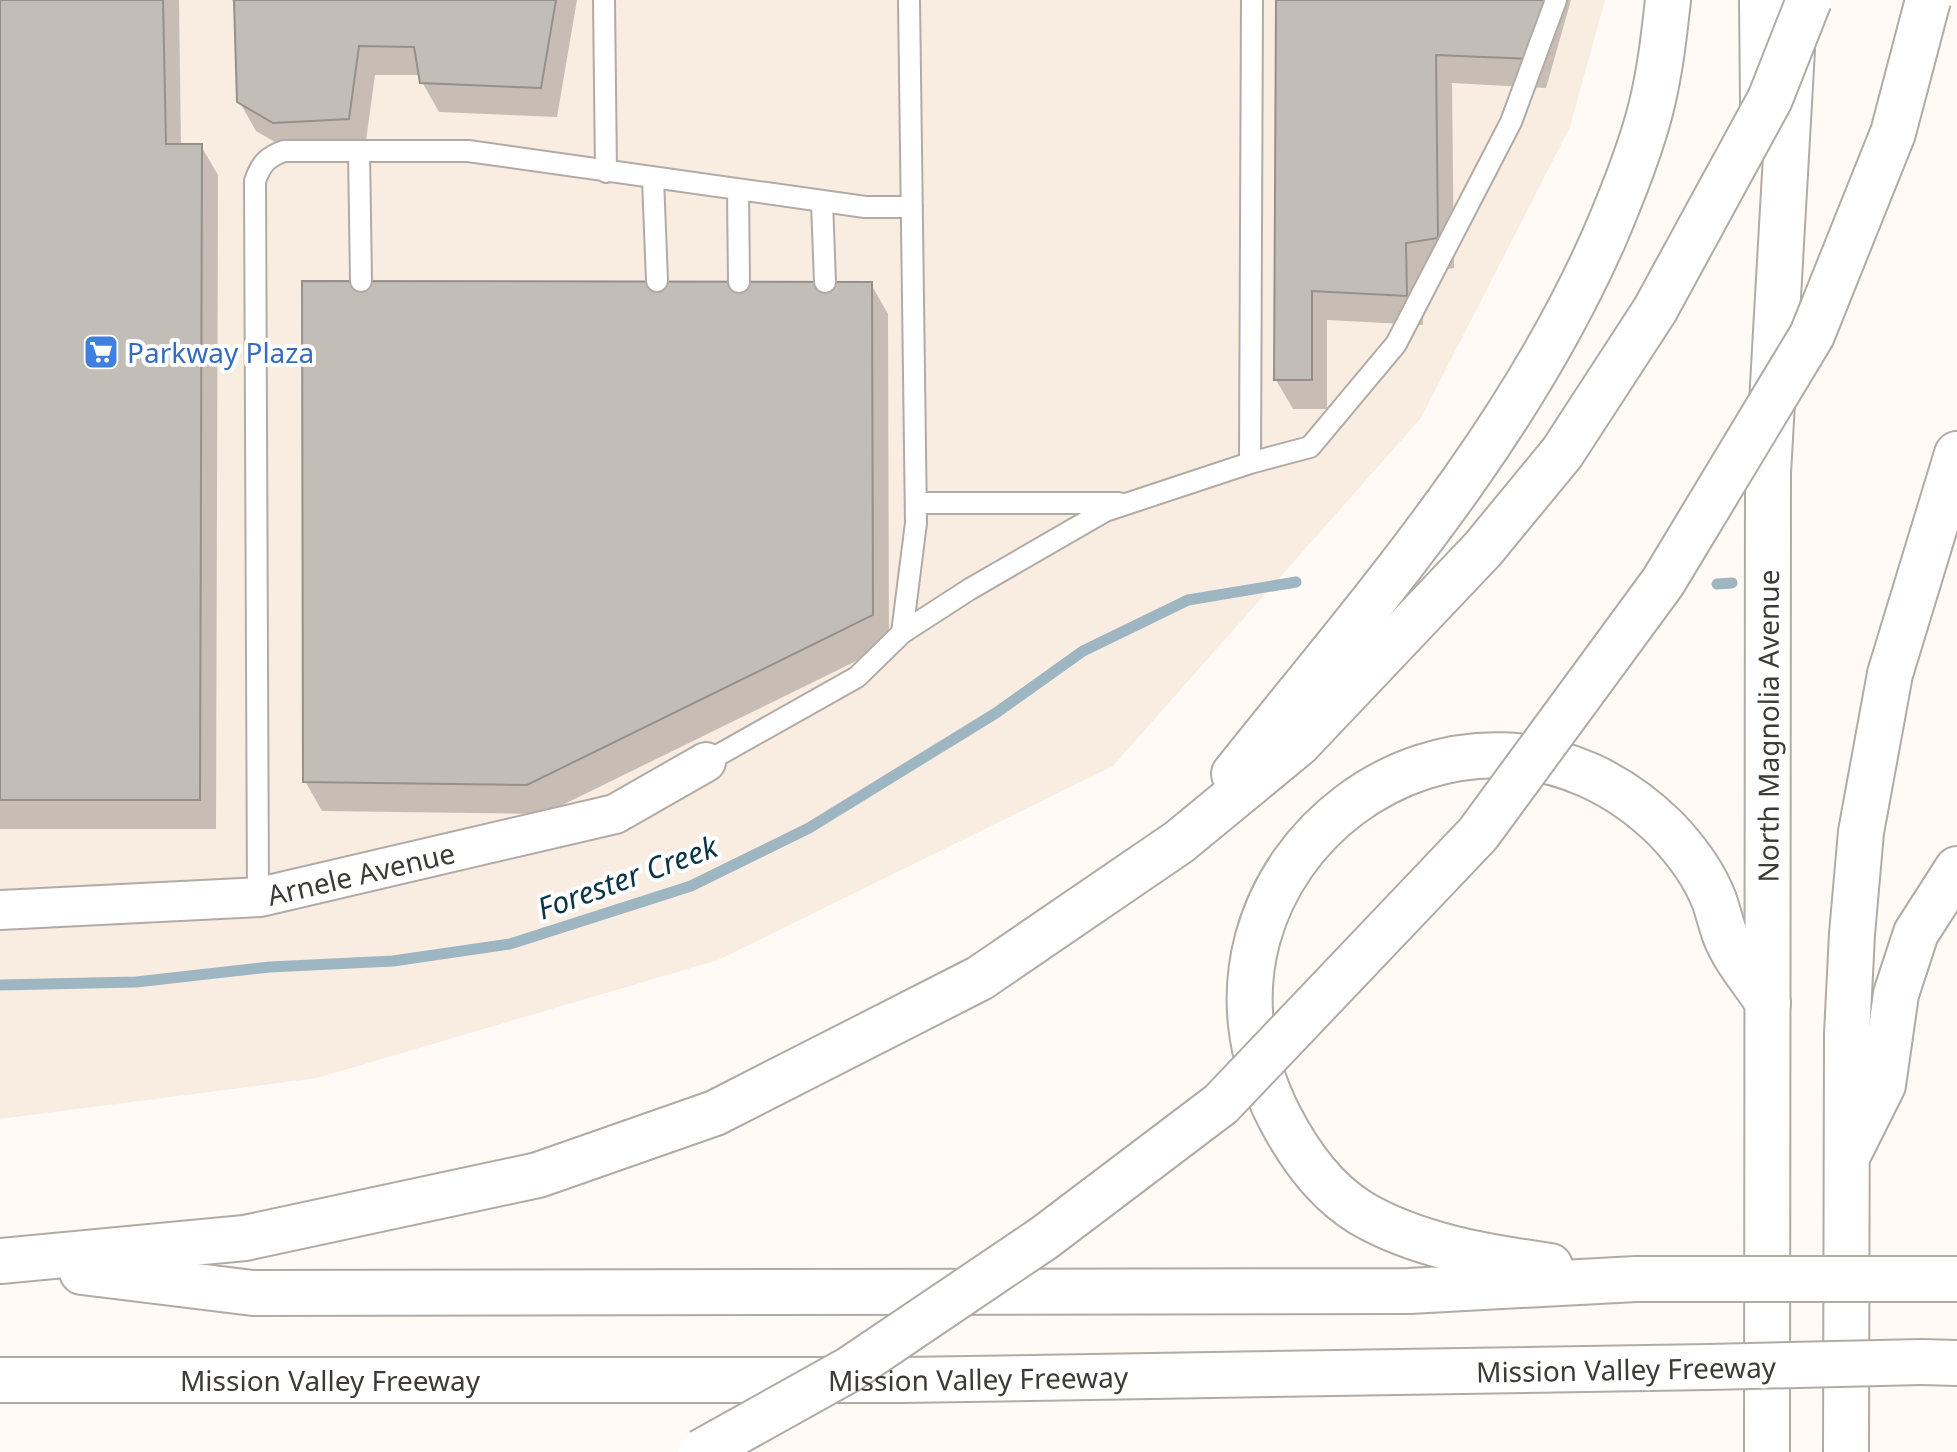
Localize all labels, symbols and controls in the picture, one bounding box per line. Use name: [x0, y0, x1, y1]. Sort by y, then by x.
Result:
supermarket icon: Parkway Plaza: [82, 333, 120, 371]
place label: Parkway Plaza: [127, 333, 314, 371]
street label: North Magnolia Avenue: [1749, 569, 1787, 883]
water label: Forester Creek: [531, 825, 724, 929]
street label: Arnele Avenue: [264, 833, 458, 914]
street label: Mission Valley Freeway: [1476, 1347, 1777, 1391]
street label: Mission Valley Freeway: [828, 1357, 1129, 1399]
street label: Mission Valley Freeway: [180, 1361, 481, 1399]

